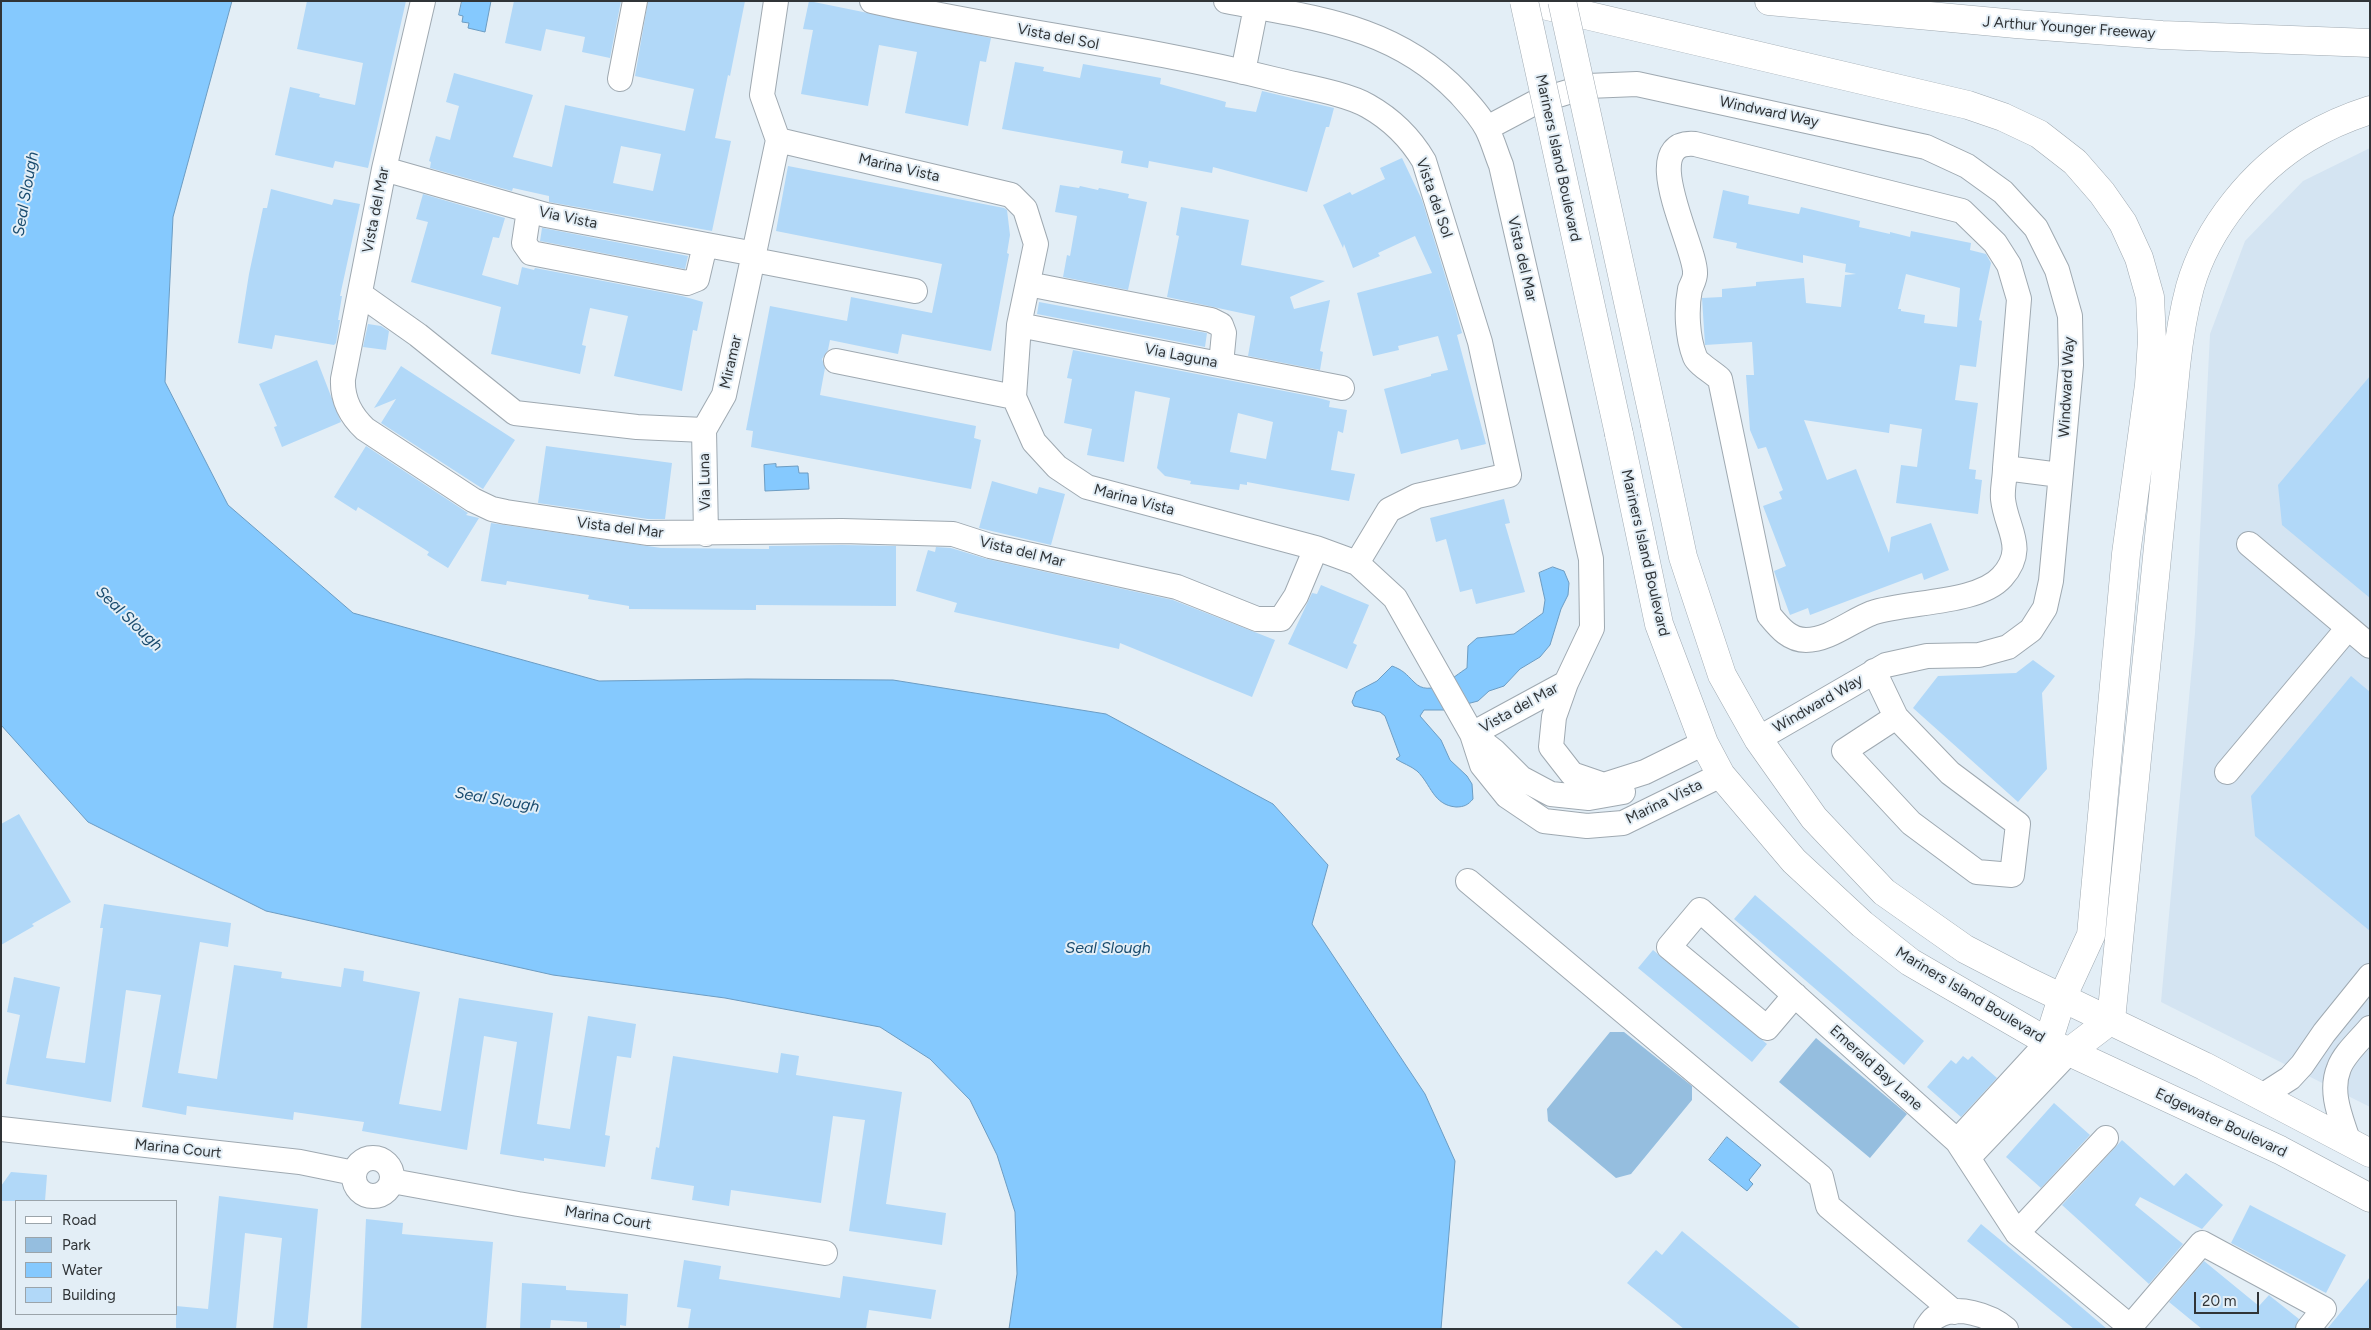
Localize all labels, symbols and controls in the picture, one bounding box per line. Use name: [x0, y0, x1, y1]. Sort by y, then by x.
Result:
street label: J Arthur Younger Freeway: [1982, 13, 2156, 43]
street label: Vista del Sol: [1016, 20, 1100, 54]
street label: Mariners Island Boulevard: [1531, 73, 1585, 243]
street label: Windward Way: [1718, 93, 1820, 131]
water label: Seal Slough: [9, 150, 43, 238]
street label: Marina Vista: [857, 150, 941, 186]
street label: Vista del Sol: [1412, 156, 1456, 240]
street label: Vista del Mar: [359, 165, 393, 255]
street label: Via Vista: [537, 203, 599, 233]
street label: Vista del Mar: [1503, 214, 1541, 304]
street label: Miramar: [716, 333, 746, 391]
street label: Windward Way: [2055, 336, 2079, 438]
street label: Via Laguna: [1143, 340, 1219, 372]
street label: Via Luna: [696, 453, 714, 511]
street label: Mariners Island Boulevard: [1617, 468, 1673, 638]
street label: Marina Vista: [1092, 481, 1176, 519]
street label: Vista del Mar: [576, 514, 664, 542]
street label: Vista del Mar: [977, 533, 1067, 571]
water label: Seal Slough: [92, 582, 166, 656]
street label: Windward Way: [1770, 671, 1866, 737]
street label: Vista del Mar: [1476, 679, 1562, 737]
street label: Marina Vista: [1623, 776, 1705, 828]
water label: Seal Slough: [453, 783, 541, 817]
water label: Seal Slough: [1065, 938, 1151, 958]
street label: Mariners Island Boulevard: [1892, 943, 2048, 1047]
street label: Emerald Bay Lane: [1826, 1022, 1926, 1114]
street label: Edgewater Boulevard: [2152, 1085, 2290, 1161]
street label: Marina Court: [134, 1135, 222, 1163]
legend: [15, 1200, 178, 1315]
street label: Marina Court: [564, 1202, 652, 1234]
text: Road: [62, 1211, 97, 1229]
text: Park: [62, 1236, 91, 1254]
text: Water: [62, 1261, 102, 1279]
scale bar: [2196, 1282, 2261, 1314]
text: Building: [62, 1286, 116, 1304]
text: 20 m: [2202, 1292, 2236, 1310]

